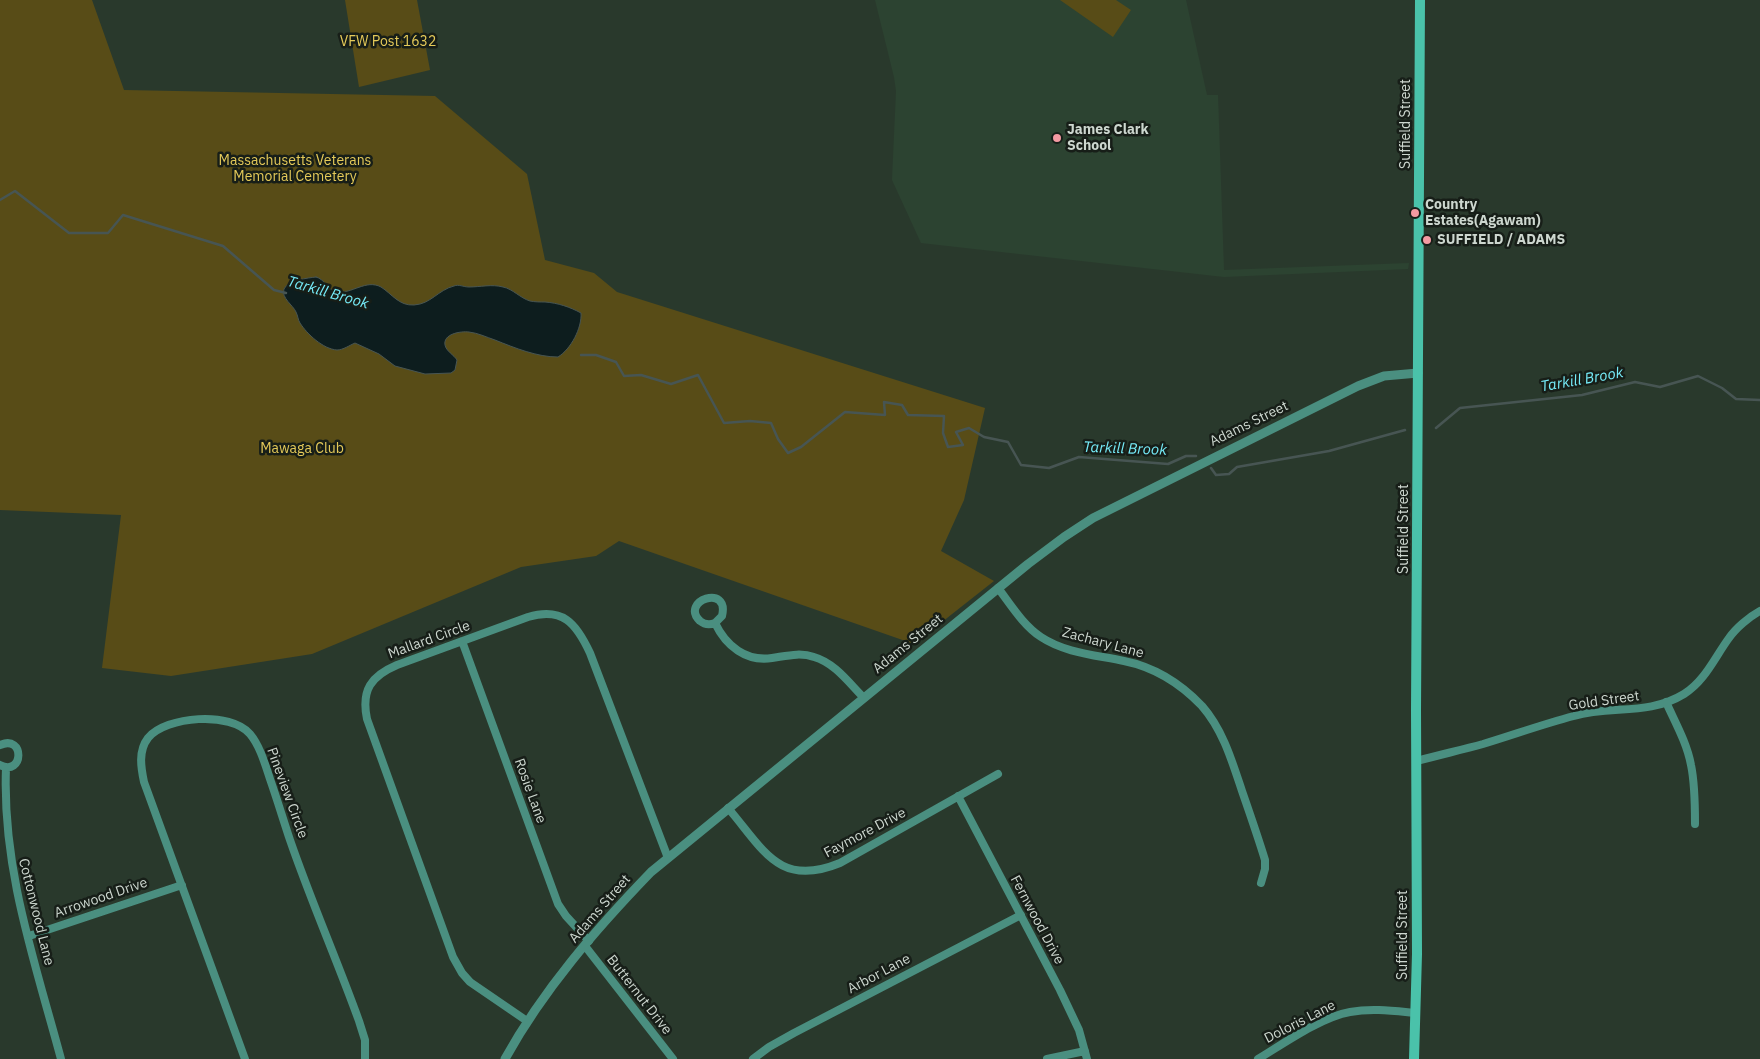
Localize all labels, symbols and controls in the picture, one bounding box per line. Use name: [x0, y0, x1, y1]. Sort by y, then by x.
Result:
park label: VFW Post 1632: [340, 34, 436, 50]
street label: Suffield Street: [1398, 79, 1414, 169]
place label: James Clark School: [1067, 122, 1149, 154]
marker: James Clark School: [1051, 132, 1063, 144]
park label: Massachusetts Veterans Memorial Cemetery: [219, 153, 371, 186]
place label: Country Estates(Agawam): [1425, 197, 1541, 230]
marker: Country Estates(Agawam): [1409, 207, 1421, 219]
place label: SUFFIELD / ADAMS: [1437, 232, 1565, 248]
marker: SUFFIELD / ADAMS: [1421, 234, 1433, 246]
water label: Tarkill Brook: [285, 273, 371, 313]
water label: Tarkill Brook: [1539, 364, 1625, 396]
street label: Adams Street: [1207, 398, 1291, 450]
water label: Tarkill Brook: [1083, 439, 1167, 459]
park label: Mawaga Club: [260, 441, 344, 457]
street label: Suffield Street: [1396, 484, 1412, 574]
street label: Adams Street: [870, 611, 946, 677]
street label: Mallard Circle: [386, 617, 472, 663]
street label: Zachary Lane: [1060, 624, 1146, 662]
street label: Gold Street: [1568, 688, 1640, 714]
street label: Pineview Circle: [263, 745, 311, 841]
street label: Rosie Lane: [510, 756, 550, 826]
street label: Faymore Drive: [821, 804, 909, 862]
street label: Cottonwood Lane: [15, 857, 57, 967]
street label: Adams Street: [566, 871, 634, 947]
street label: Fernwood Drive: [1006, 873, 1068, 967]
street label: Arrowood Drive: [52, 874, 150, 922]
street label: Suffield Street: [1395, 890, 1411, 980]
street label: Arbor Lane: [845, 950, 913, 998]
street label: Butternut Drive: [603, 952, 675, 1038]
street label: Doloris Lane: [1262, 997, 1338, 1047]

